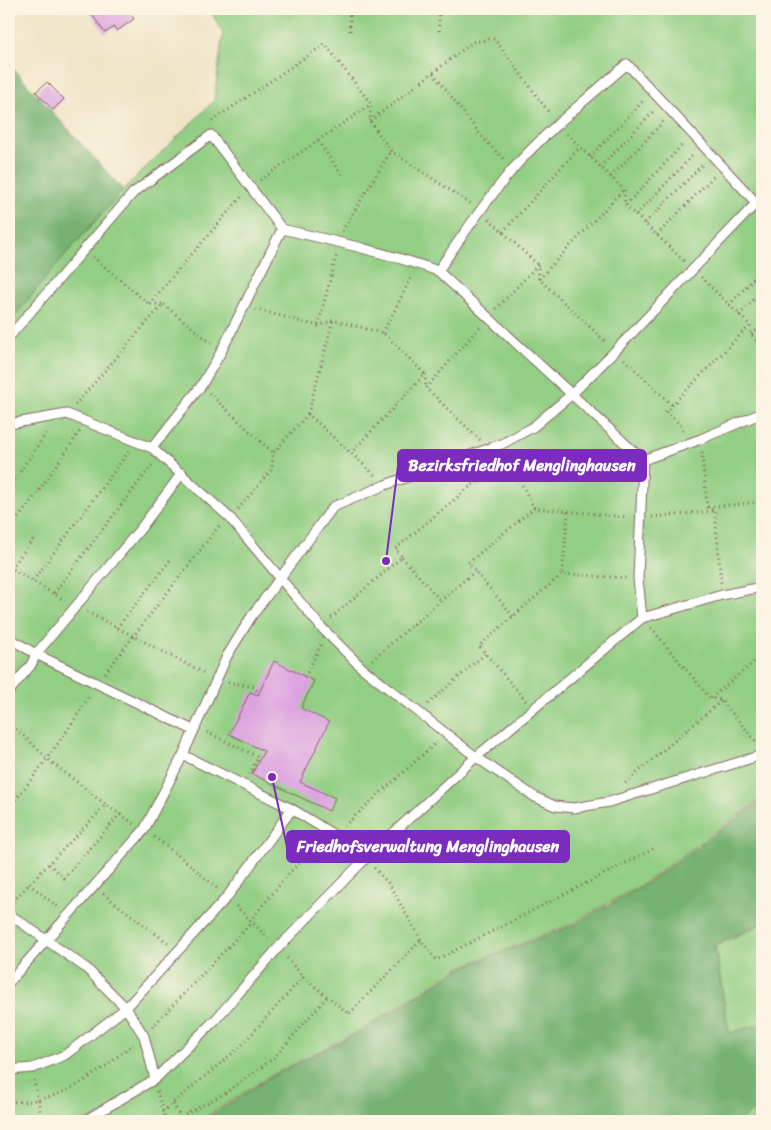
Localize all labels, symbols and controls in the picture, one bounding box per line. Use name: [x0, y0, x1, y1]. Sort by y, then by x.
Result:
callout: Bezirksfriedhof Menglinghausen: [398, 450, 646, 481]
text: Bezirksfriedhof Menglinghausen: [408, 451, 636, 480]
callout: Friedhofsverwaltung Menglinghausen: [287, 831, 569, 862]
text: Friedhofsverwaltung Menglinghausen: [296, 832, 560, 861]

